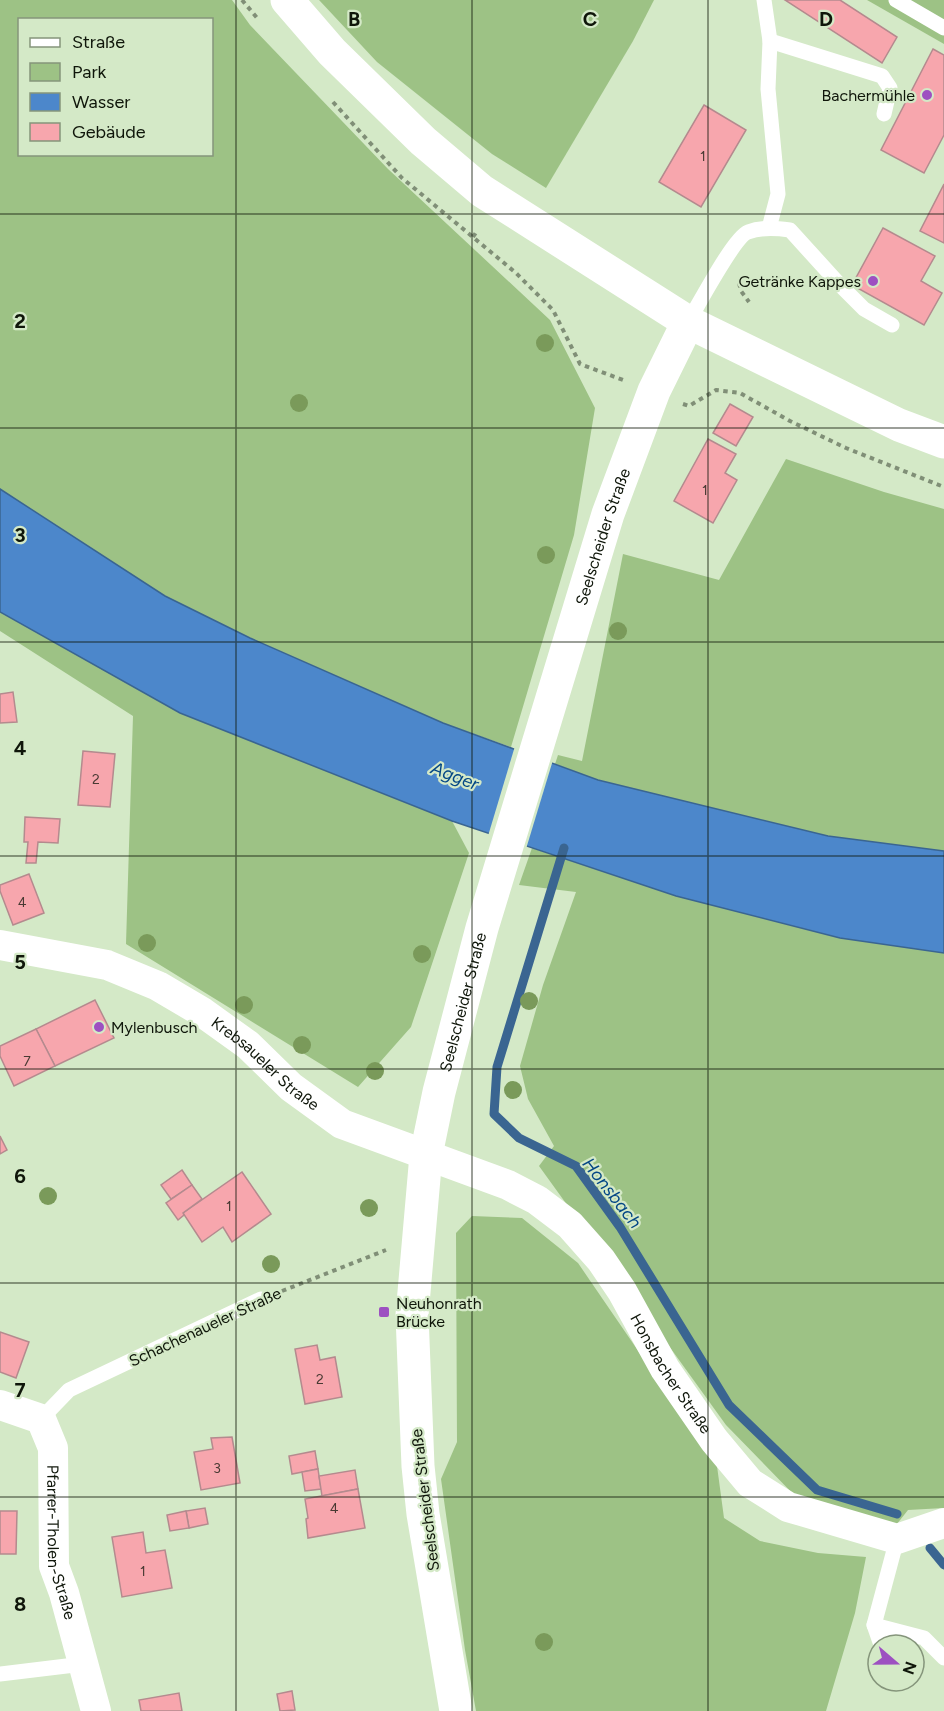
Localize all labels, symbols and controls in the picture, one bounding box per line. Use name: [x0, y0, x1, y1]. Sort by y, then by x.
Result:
text: B: [348, 7, 360, 31]
text: C: [583, 7, 597, 31]
text: D: [819, 7, 833, 31]
legend: [18, 18, 213, 156]
text: Straße: [72, 31, 125, 53]
text: Park: [72, 61, 107, 83]
place label: Bachermühle: [822, 86, 915, 105]
marker: Bachermühle: [920, 88, 934, 102]
text: Wasser: [72, 91, 130, 113]
text: Gebäude: [72, 121, 146, 143]
house number: 1: [700, 148, 706, 165]
place label: Getränke Kappes: [738, 272, 861, 291]
marker: Getränke Kappes: [866, 274, 880, 288]
text: 2: [14, 309, 26, 333]
street label: Seelscheider Straße: [571, 465, 634, 608]
house number: 1: [702, 482, 708, 499]
text: 3: [14, 523, 26, 547]
text: 4: [14, 736, 27, 760]
water label: Agger: [427, 757, 483, 795]
house number: 2: [92, 771, 100, 788]
house number: 4: [18, 894, 27, 911]
street label: Seelscheider Straße: [435, 930, 490, 1074]
text: 5: [14, 950, 26, 974]
street label: Krebsaueler Straße: [208, 1013, 323, 1114]
place label: Mylenbusch: [111, 1018, 198, 1037]
marker: Mylenbusch: [92, 1020, 106, 1034]
house number: 7: [23, 1053, 31, 1070]
water label: Honsbach: [578, 1153, 646, 1233]
text: 6: [14, 1164, 26, 1188]
house number: 1: [226, 1198, 232, 1215]
street label: Schachenaueler Straße: [126, 1283, 284, 1371]
place label: Neuhonrath Brücke: [396, 1294, 482, 1331]
marker: Neuhonrath Brücke: [377, 1305, 391, 1319]
street label: Honsbacher Straße: [627, 1310, 716, 1437]
house number: 2: [316, 1371, 324, 1388]
text: 7: [14, 1378, 26, 1402]
street label: Seelscheider Straße: [407, 1428, 443, 1572]
house number: 3: [213, 1460, 221, 1477]
street label: Pfarrer-Tholen-Straße: [44, 1465, 80, 1622]
house number: 4: [330, 1500, 339, 1517]
house number: 1: [140, 1563, 146, 1580]
text: 8: [14, 1592, 26, 1616]
north arrow: [866, 1633, 926, 1693]
text: N: [899, 1659, 921, 1677]

